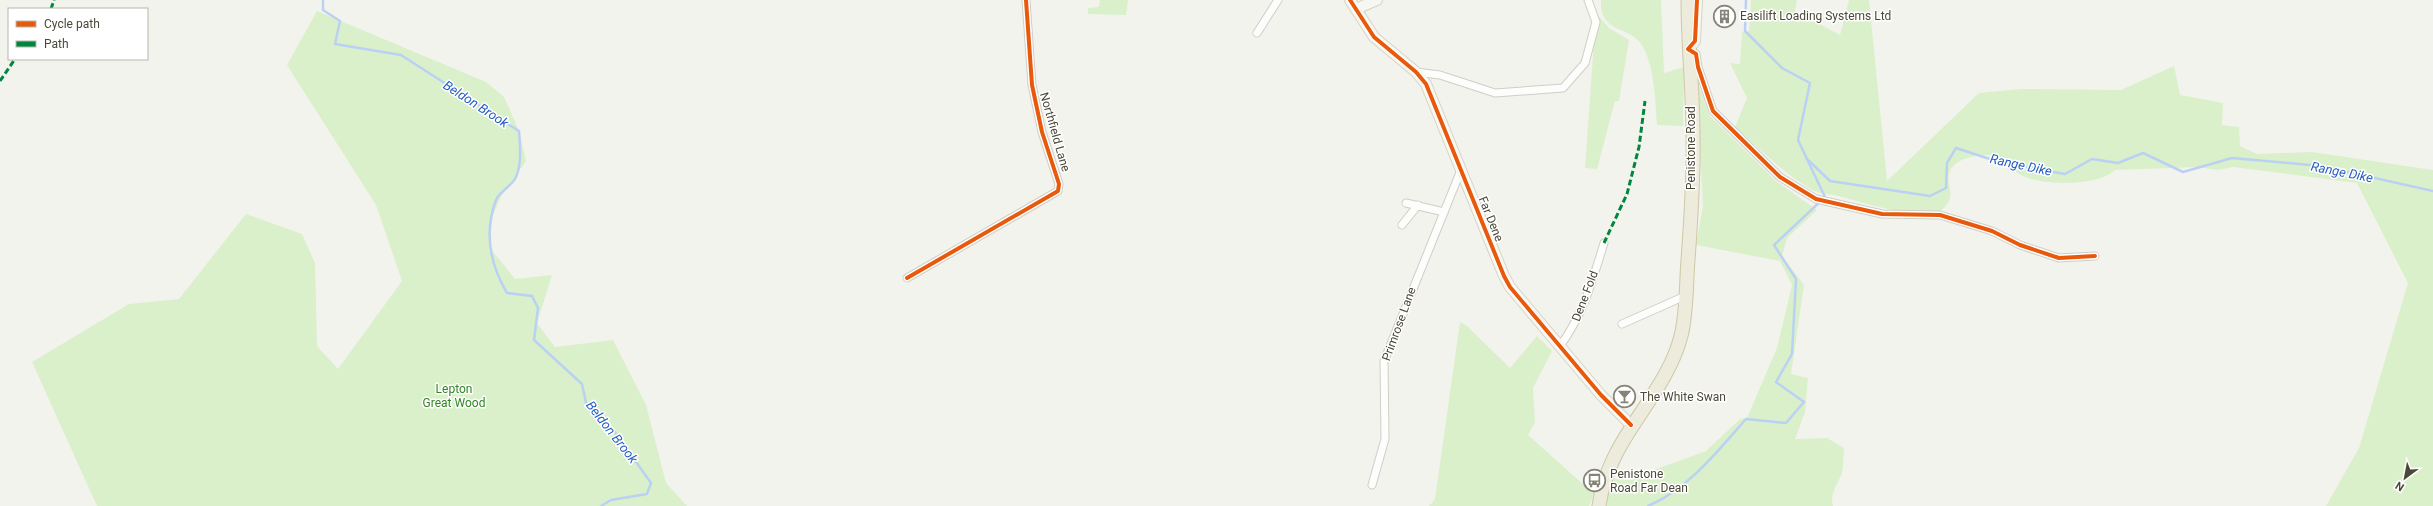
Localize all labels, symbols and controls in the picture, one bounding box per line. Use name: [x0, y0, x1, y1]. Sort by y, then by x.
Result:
building icon: Easilift Loading Systems Ltd: [1712, 3, 1738, 29]
legend: [8, 8, 148, 60]
place label: Easilift Loading Systems Ltd: [1740, 9, 1891, 23]
text: Cycle path: [44, 17, 100, 31]
text: Path: [44, 37, 69, 51]
water label: Beldon Brook: [441, 77, 512, 131]
street label: Northfield Lane: [1037, 91, 1073, 173]
street label: Penistone Road: [1684, 106, 1698, 190]
water label: Range Dike: [1989, 151, 2054, 179]
water label: Range Dike: [2310, 159, 2375, 185]
street label: Far Dene: [1476, 194, 1506, 244]
street label: Dene Fold: [1569, 269, 1601, 323]
street label: Primrose Lane: [1379, 285, 1419, 363]
park label: Lepton Great Wood: [423, 382, 485, 410]
bar icon: The White Swan: [1612, 384, 1638, 410]
place label: The White Swan: [1640, 390, 1726, 404]
water label: Beldon Brook: [583, 398, 641, 467]
north arrow: [2385, 458, 2425, 498]
place label: Penistone Road Far Dean: [1610, 467, 1688, 495]
bus stop icon: Penistone Road Far Dean: [1582, 468, 1608, 494]
text: N: [2393, 478, 2407, 494]

